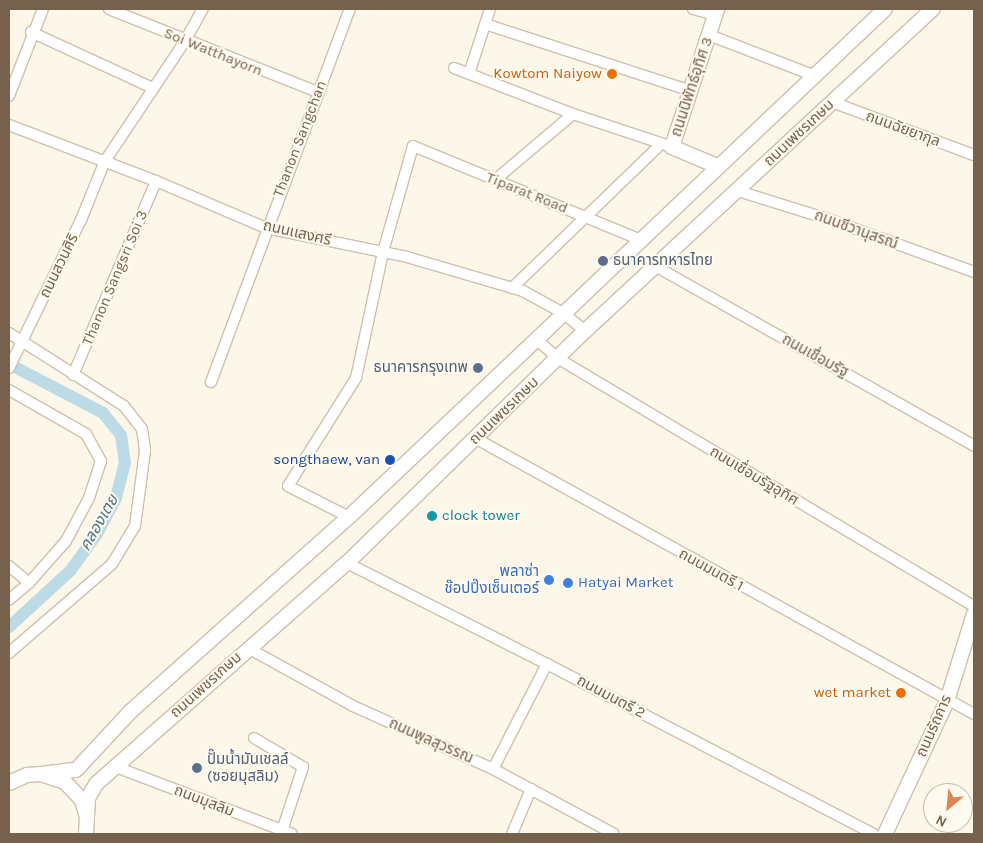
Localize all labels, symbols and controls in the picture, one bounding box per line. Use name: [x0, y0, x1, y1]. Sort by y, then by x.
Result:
street label: Soi Watthayorn: [161, 24, 265, 80]
street label: ถนนนิพัทธ์อุทิศ 3: [667, 35, 717, 139]
place label: Kowtom Naiyow: [493, 65, 602, 83]
marker: Kowtom Naiyow: [606, 68, 618, 80]
street label: Thanon Sangchan: [269, 78, 331, 200]
street label: ถนนเพชรเกษม: [760, 96, 838, 170]
street label: ถนนฉัยยากุล: [863, 107, 943, 151]
street label: Tiparat Road: [484, 168, 570, 218]
street label: ถนนชีวานุสรณ์: [812, 207, 900, 253]
street label: Thanon Sangsri Soi 3: [78, 208, 152, 348]
street label: ถนนเเสงศรี: [261, 216, 333, 250]
street label: ถนนสวนศิริ: [36, 231, 82, 301]
place label: ธนาคารทหารไทย: [613, 252, 713, 270]
marker: ธนาคารทหารไทย: [597, 255, 609, 267]
street label: ถนนเชื่อมรัฐ: [779, 330, 851, 382]
place label: ธนาคารกรุงเทพ: [374, 359, 468, 377]
marker: ธนาคารกรุงเทพ: [472, 362, 484, 374]
street label: ถนนเพชรเกษม: [465, 373, 543, 449]
street label: ถนนเชื่อมรัฐอุทิศ: [706, 442, 802, 510]
place label: songthaew, van: [273, 451, 380, 469]
marker: songthaew, van: [384, 454, 396, 466]
water label: คลองเตย: [75, 492, 123, 554]
place label: clock tower: [442, 507, 520, 525]
marker: clock tower: [426, 510, 438, 522]
street label: ถนนมนตรี 1: [675, 545, 747, 595]
place label: พลาซ่า ช๊อปปิ๊งเซ็นเตอร์: [444, 562, 539, 597]
marker: พลาซ่า ช๊อปปิ๊งเซ็นเตอร์: [543, 574, 555, 586]
place label: Hatyai Market: [578, 574, 673, 592]
marker: Hatyai Market: [562, 577, 574, 589]
street label: ถนนเพชรเกษม: [167, 648, 245, 722]
street label: ถนนมนตรี 2: [574, 671, 648, 723]
place label: wet market: [814, 684, 891, 702]
marker: wet market: [895, 687, 907, 699]
street label: ถนนรัถการ: [912, 692, 956, 760]
street label: ถนนพูลสุวรรณ: [386, 714, 476, 768]
place label: ปั๊มน้ำมันเชลล์ (ซอยมุสลิม): [207, 750, 289, 785]
marker: ปั๊มน้ำมันเชลล์ (ซอยมุสลิม): [191, 762, 203, 774]
street label: ถนนมุสลิม: [171, 781, 237, 821]
north arrow: [923, 783, 973, 833]
text: N: [933, 811, 950, 831]

